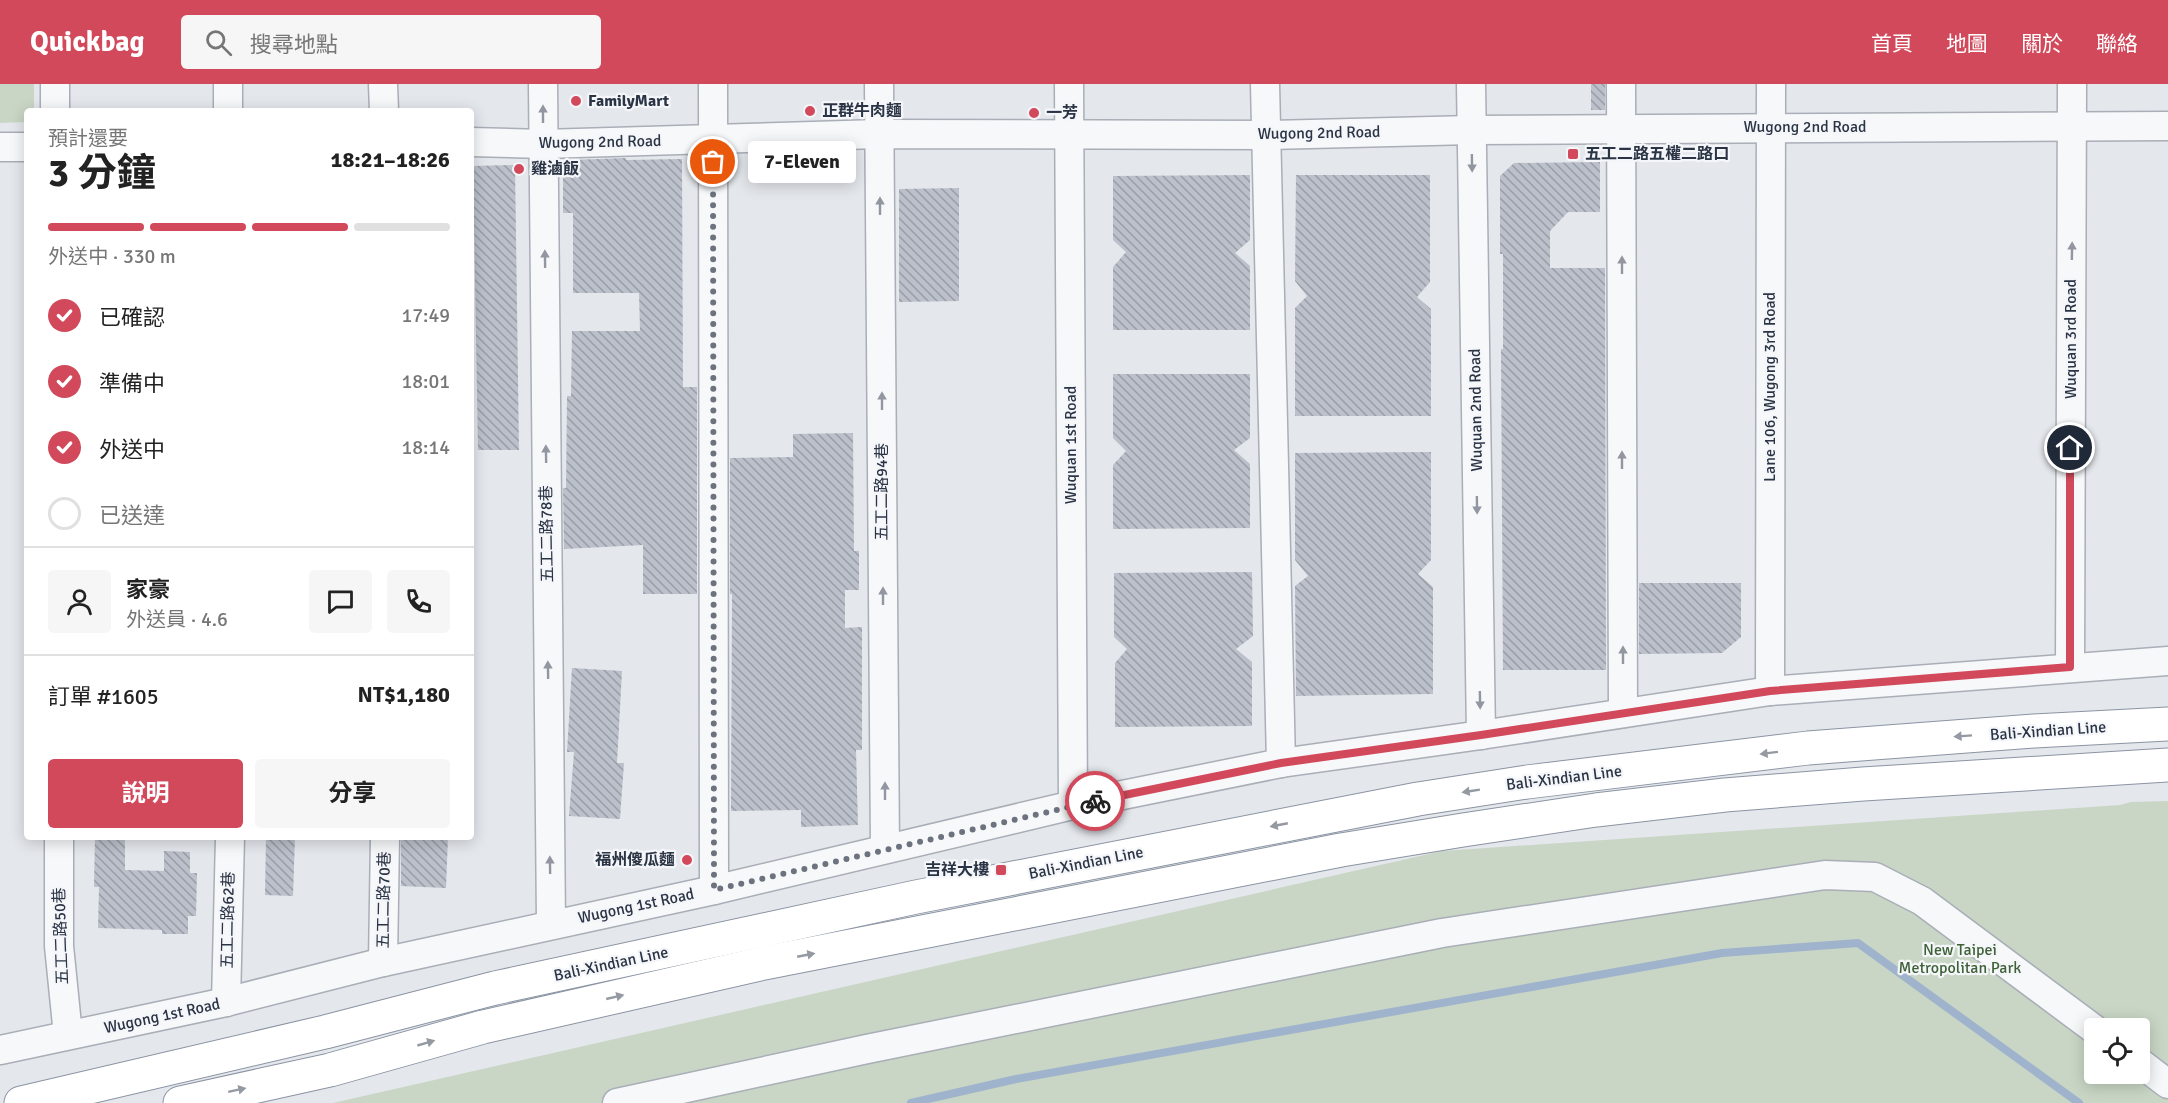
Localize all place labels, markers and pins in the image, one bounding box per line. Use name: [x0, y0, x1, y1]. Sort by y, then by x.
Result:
place label: FamilyMart: [588, 91, 669, 111]
marker: FamilyMart: [569, 94, 583, 108]
place label: 正群牛肉麵: [822, 101, 902, 121]
place label: 一芳: [1046, 103, 1078, 123]
marker: 正群牛肉麵: [803, 104, 817, 118]
marker: 一芳: [1027, 106, 1041, 120]
pin: [687, 136, 738, 187]
callout: 7-Eleven: [749, 141, 857, 183]
place label: 五工二路五權二路口: [1585, 144, 1729, 164]
marker: 五工二路五權二路口: [1566, 147, 1580, 161]
place label: 雞滷飯: [531, 159, 579, 179]
marker: 雞滷飯: [512, 162, 526, 176]
pin: [2044, 422, 2095, 473]
place label: 福州傻瓜麵: [595, 850, 675, 870]
marker: 福州傻瓜麵: [680, 853, 694, 867]
place label: 吉祥大樓: [925, 860, 989, 880]
marker: 吉祥大樓: [994, 863, 1008, 877]

